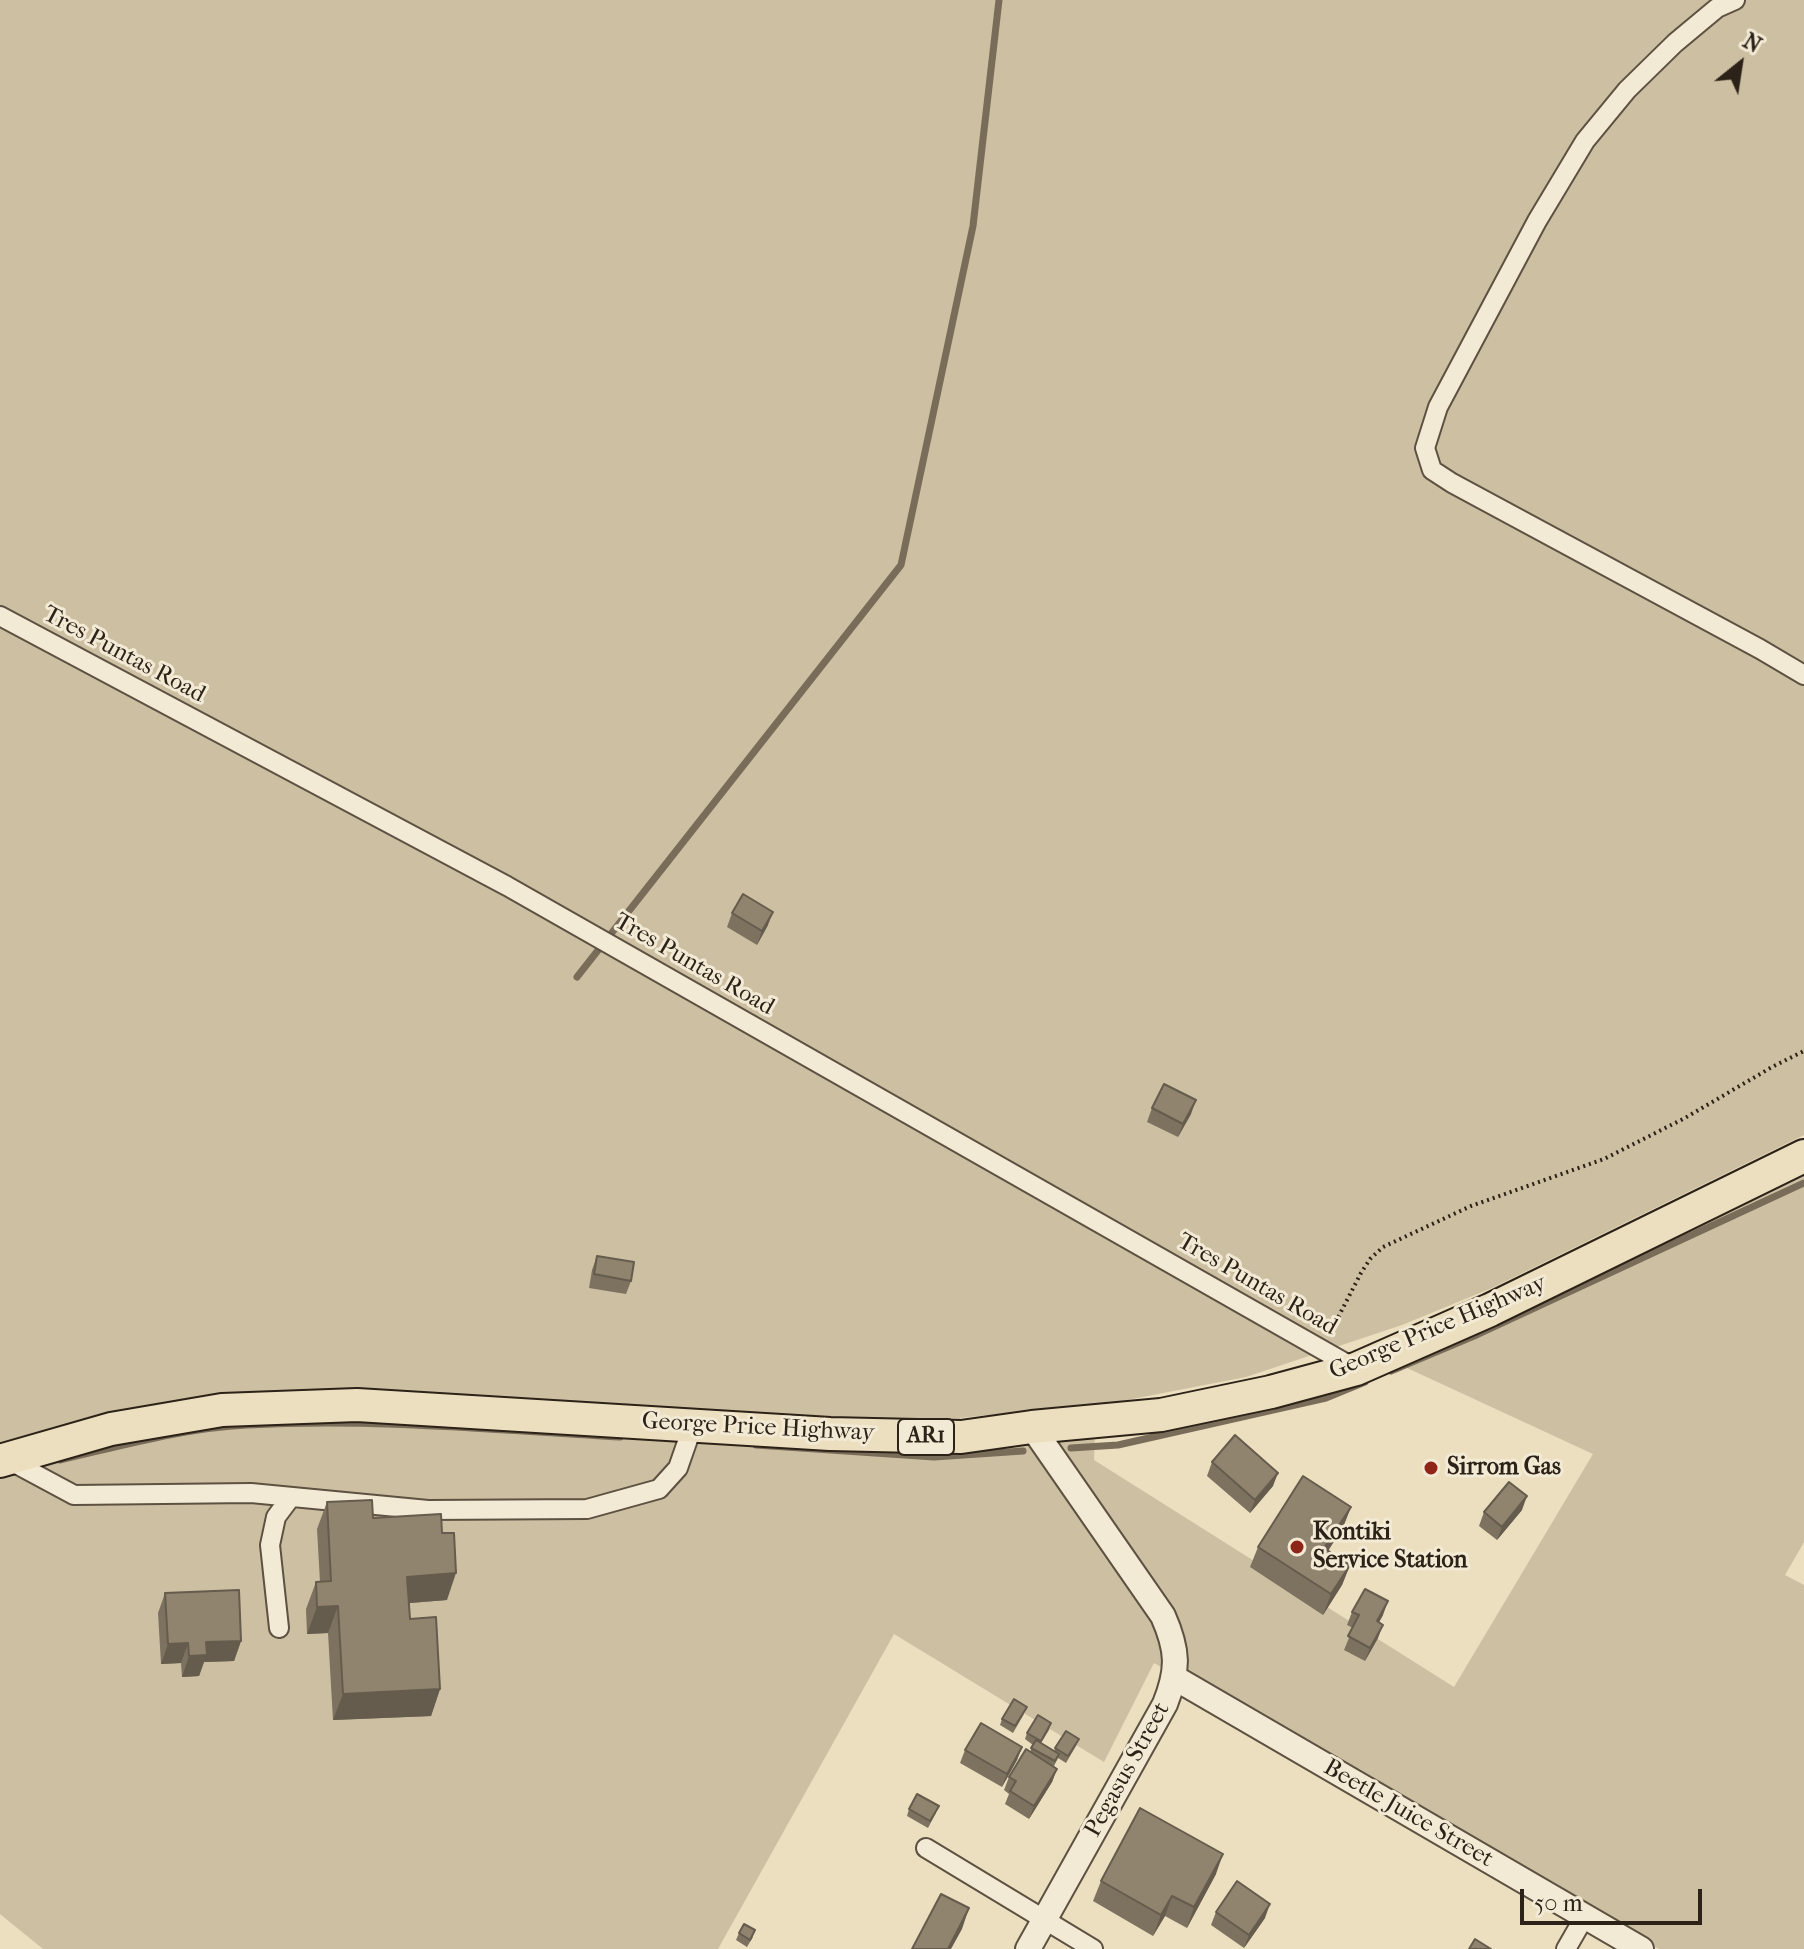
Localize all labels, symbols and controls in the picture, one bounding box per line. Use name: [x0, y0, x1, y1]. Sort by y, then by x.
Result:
north arrow: [1700, 24, 1780, 104]
text: N: [1738, 28, 1766, 59]
street label: Tres Puntas Road: [38, 600, 210, 710]
street label: Tres Puntas Road: [609, 908, 779, 1022]
street label: Tres Puntas Road: [1172, 1228, 1342, 1342]
street label: George Price Highway: [1325, 1269, 1551, 1387]
street label: George Price Highway: [641, 1408, 875, 1448]
road number: AR1: [898, 1419, 954, 1455]
place label: Sirrom Gas: [1447, 1454, 1561, 1482]
marker: Sirrom Gas: [1422, 1459, 1440, 1477]
place label: Kontiki Service Station: [1313, 1519, 1468, 1575]
marker: Kontiki Service Station: [1288, 1538, 1306, 1556]
street label: Pegasus Street: [1079, 1698, 1177, 1842]
street label: Beetle Juice Street: [1318, 1754, 1498, 1874]
scale bar: [1524, 1873, 1706, 1923]
text: 50 m: [1534, 1889, 1583, 1917]

